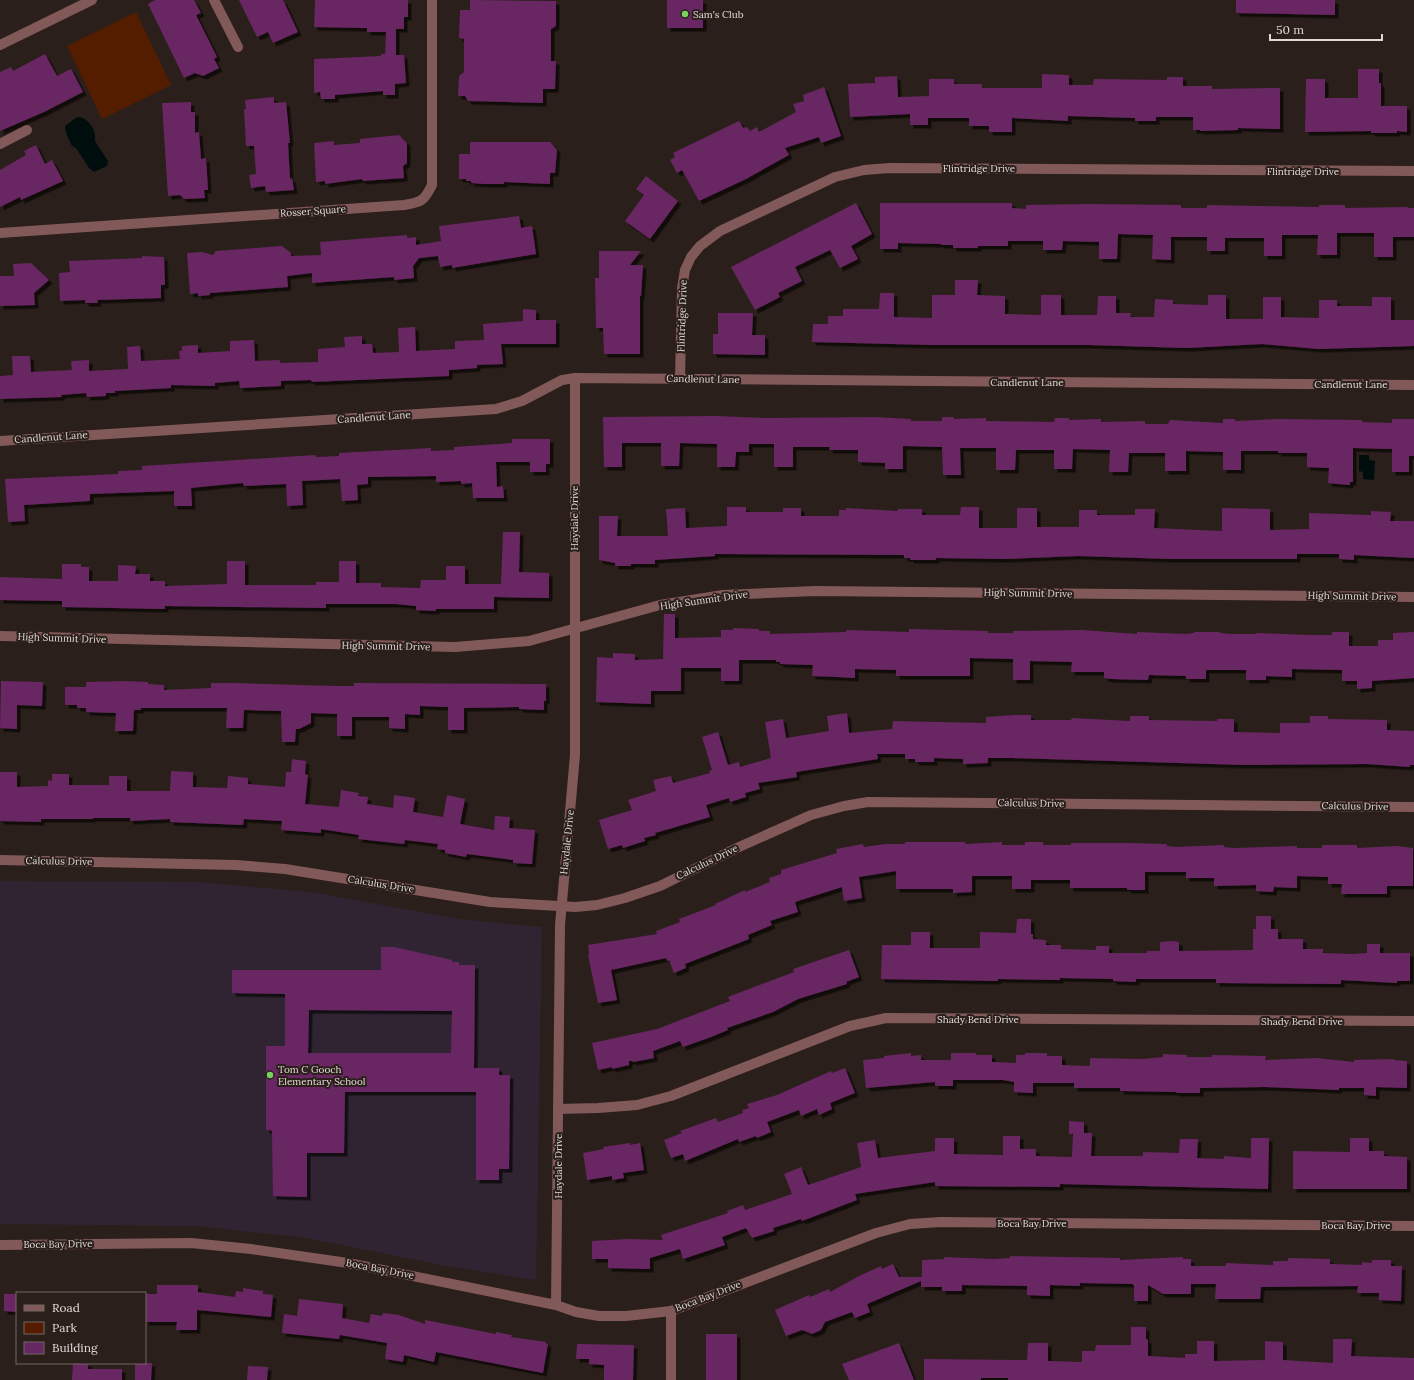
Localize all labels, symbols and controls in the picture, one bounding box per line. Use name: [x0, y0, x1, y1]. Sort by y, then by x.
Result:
place label: Sam's Club: [693, 8, 744, 21]
marker: Sam's Club: [680, 9, 690, 19]
scale bar: [1270, 16, 1382, 42]
text: 50 m: [1276, 22, 1304, 37]
street label: Flintridge Drive: [943, 162, 1016, 175]
street label: Flintridge Drive: [1267, 165, 1340, 178]
street label: Rosser Square: [280, 202, 347, 220]
street label: Flintridge Drive: [674, 279, 690, 352]
street label: Candlenut Lane: [666, 372, 740, 386]
street label: Candlenut Lane: [990, 376, 1064, 389]
street label: Candlenut Lane: [1314, 378, 1388, 391]
street label: Candlenut Lane: [337, 408, 412, 426]
street label: Candlenut Lane: [14, 428, 89, 446]
street label: Haydale Drive: [568, 485, 581, 550]
street label: High Summit Drive: [983, 586, 1073, 600]
street label: High Summit Drive: [659, 587, 749, 613]
street label: High Summit Drive: [1307, 589, 1397, 603]
street label: High Summit Drive: [17, 630, 107, 646]
street label: High Summit Drive: [341, 639, 431, 653]
street label: Calculus Drive: [997, 796, 1065, 810]
street label: Calculus Drive: [1321, 799, 1389, 813]
street label: Haydale Drive: [557, 808, 577, 875]
street label: Calculus Drive: [674, 841, 741, 883]
street label: Calculus Drive: [25, 854, 93, 868]
street label: Calculus Drive: [347, 872, 416, 896]
street label: Shady Bend Drive: [937, 1013, 1020, 1026]
street label: Shady Bend Drive: [1261, 1015, 1344, 1028]
place label: Tom C Gooch Elementary School: [278, 1063, 366, 1088]
marker: Tom C Gooch Elementary School: [265, 1070, 275, 1080]
street label: Haydale Drive: [552, 1133, 565, 1198]
street label: Boca Bay Drive: [997, 1217, 1067, 1230]
street label: Boca Bay Drive: [1321, 1219, 1391, 1232]
street label: Boca Bay Drive: [23, 1237, 93, 1251]
street label: Boca Bay Drive: [345, 1256, 416, 1282]
street label: Boca Bay Drive: [673, 1277, 743, 1314]
legend: [16, 1292, 146, 1364]
text: Road: [52, 1300, 80, 1315]
text: Park: [52, 1320, 78, 1335]
text: Building: [52, 1340, 98, 1355]

